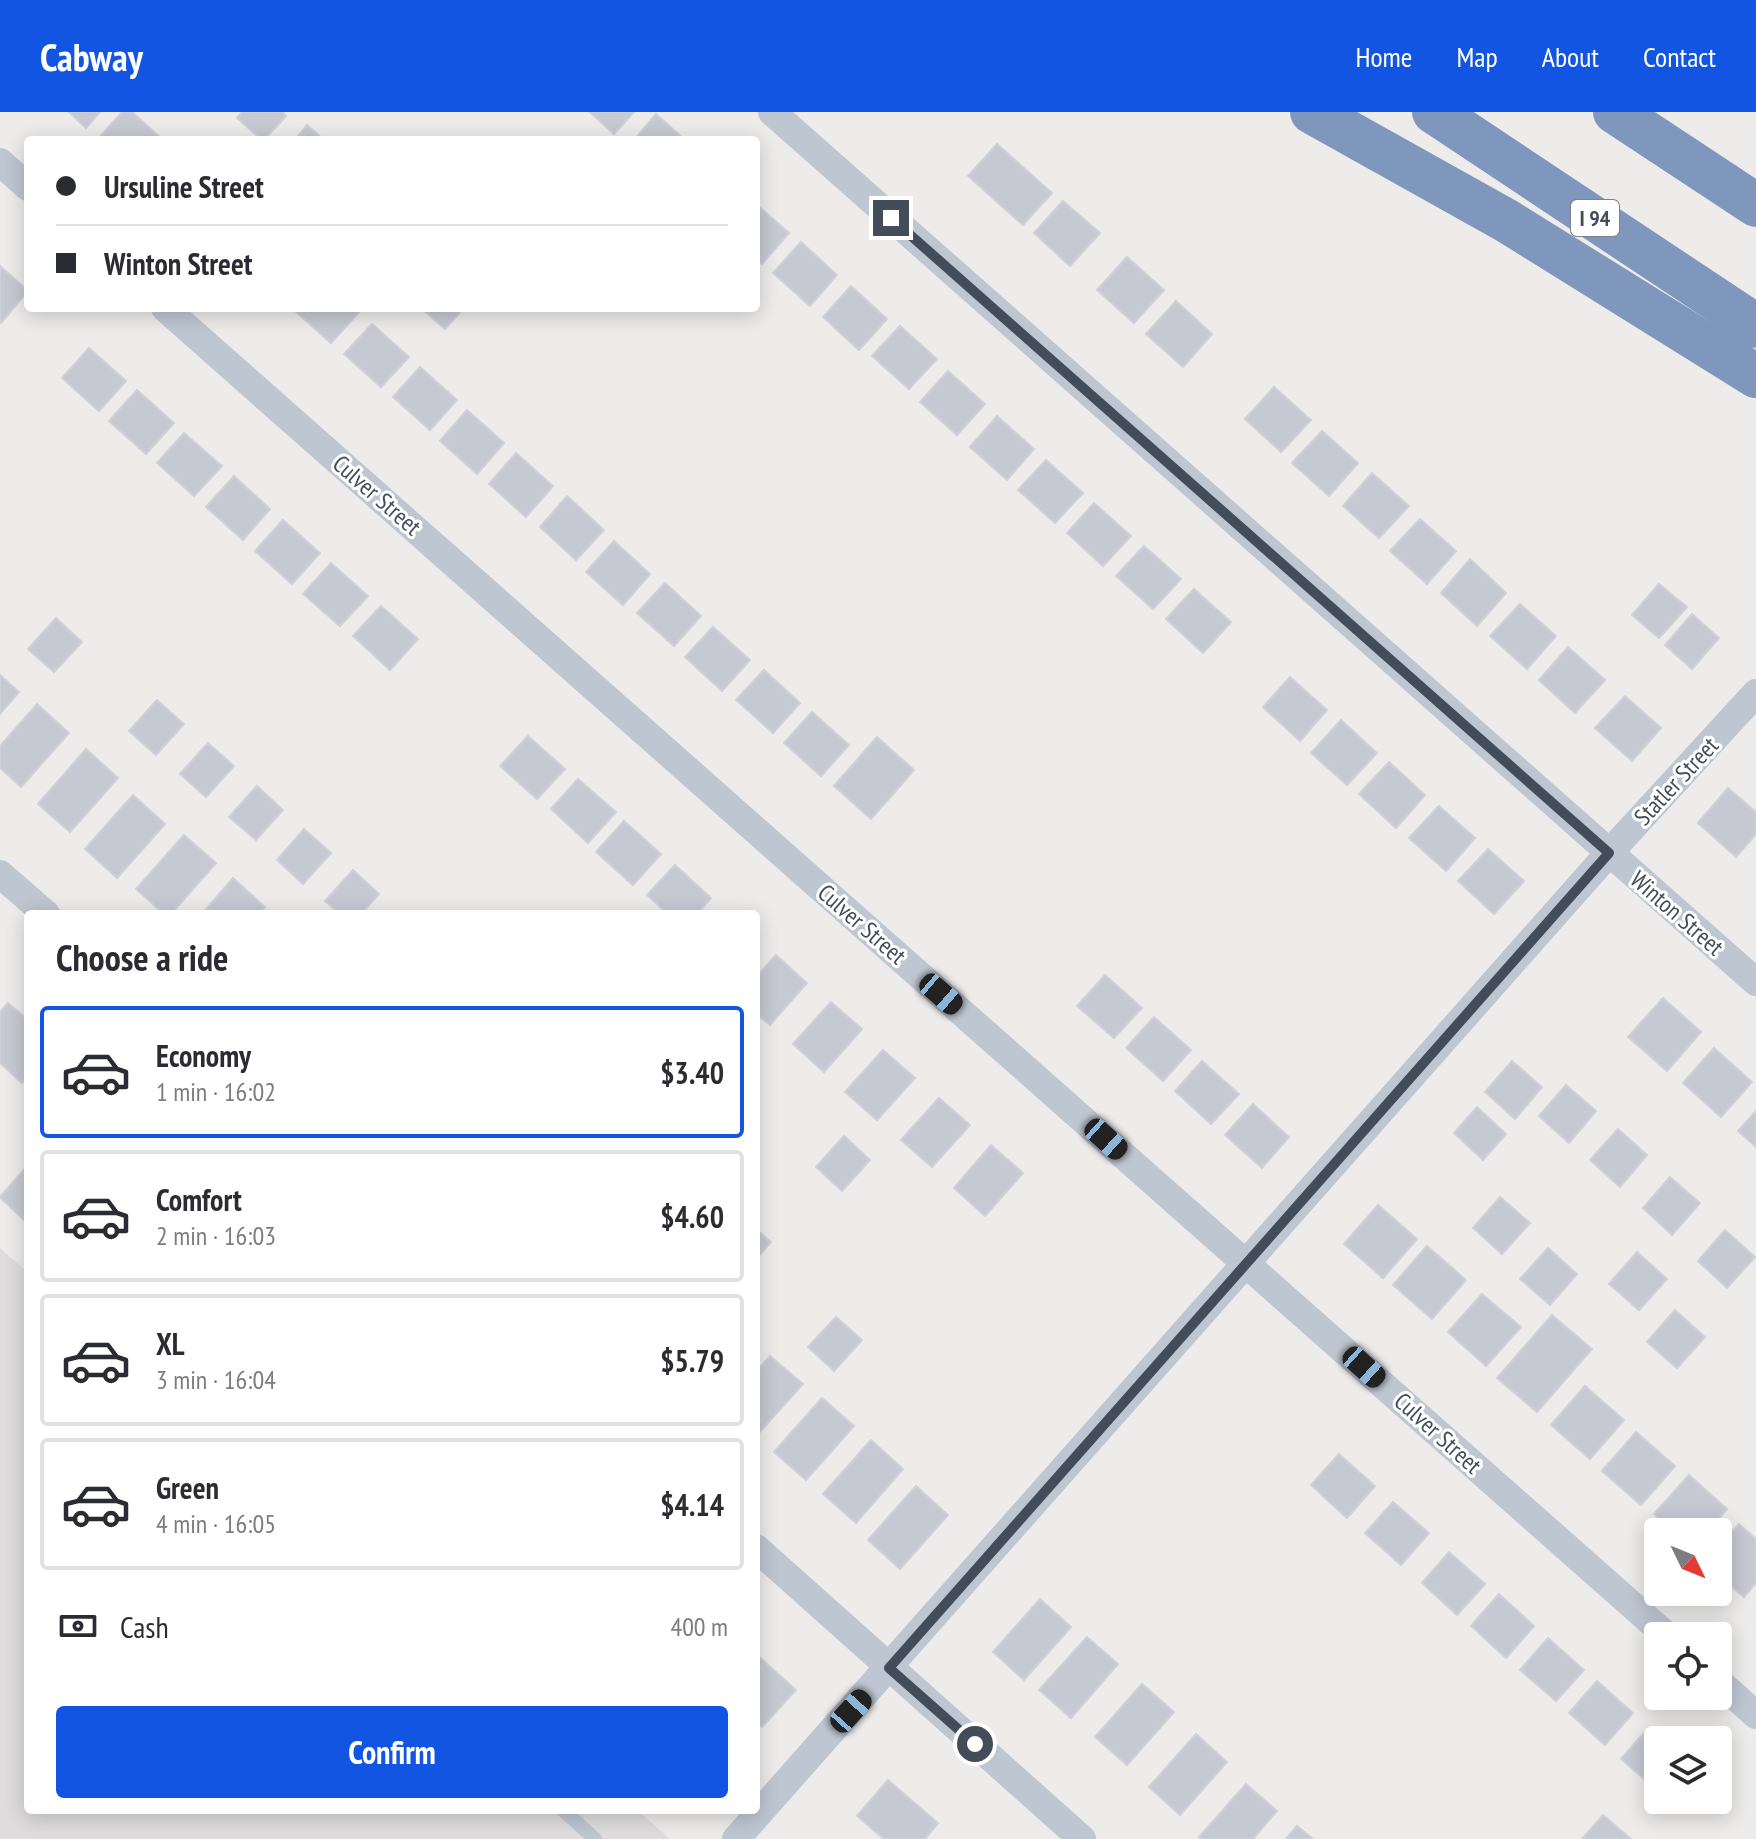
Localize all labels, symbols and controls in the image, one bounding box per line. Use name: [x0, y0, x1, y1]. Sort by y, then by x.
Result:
text: Cabway: [40, 32, 143, 81]
text: Home: [1356, 38, 1412, 75]
text: Map: [1456, 38, 1498, 75]
text: About: [1542, 38, 1599, 75]
text: Contact: [1643, 38, 1716, 75]
text: Ursuline Street: [104, 167, 264, 206]
route end: [873, 200, 909, 236]
road number: I 94: [1571, 200, 1619, 236]
text: Winton Street: [104, 244, 253, 283]
street label: Culver Street: [326, 448, 428, 542]
street label: Statler Street: [1627, 730, 1725, 832]
street label: Winton Street: [1624, 864, 1730, 962]
street label: Culver Street: [811, 877, 913, 971]
text: Choose a ride: [56, 934, 228, 981]
car: [915, 969, 967, 1019]
icon: car: [60, 1036, 132, 1108]
text: Economy: [156, 1036, 251, 1075]
text: $3.40: [660, 1053, 724, 1092]
text: 1 min · 16:02: [156, 1075, 276, 1108]
car: [1080, 1114, 1132, 1164]
icon: car: [60, 1180, 132, 1252]
text: Comfort: [156, 1180, 242, 1219]
text: $4.60: [660, 1197, 724, 1236]
text: 2 min · 16:03: [156, 1219, 276, 1252]
icon: car: [60, 1324, 132, 1396]
text: XL: [156, 1324, 185, 1363]
text: $5.79: [660, 1341, 724, 1380]
car: [1338, 1342, 1390, 1392]
text: 3 min · 16:04: [156, 1363, 276, 1396]
street label: Culver Street: [1388, 1386, 1489, 1481]
icon: car: [60, 1468, 132, 1540]
text: Green: [156, 1468, 219, 1507]
text: $4.14: [660, 1485, 724, 1524]
text: 4 min · 16:05: [156, 1507, 276, 1540]
north arrow: [1644, 1518, 1732, 1606]
map controls: [1644, 1518, 1732, 1814]
icon: cash: [56, 1604, 100, 1648]
text: Cash: [120, 1607, 169, 1646]
text: 400 m: [670, 1610, 728, 1643]
button: locate: [1644, 1622, 1732, 1710]
car: [826, 1685, 876, 1737]
button: Confirm: [56, 1706, 728, 1798]
route start: [957, 1726, 993, 1762]
button: layers: [1644, 1726, 1732, 1814]

